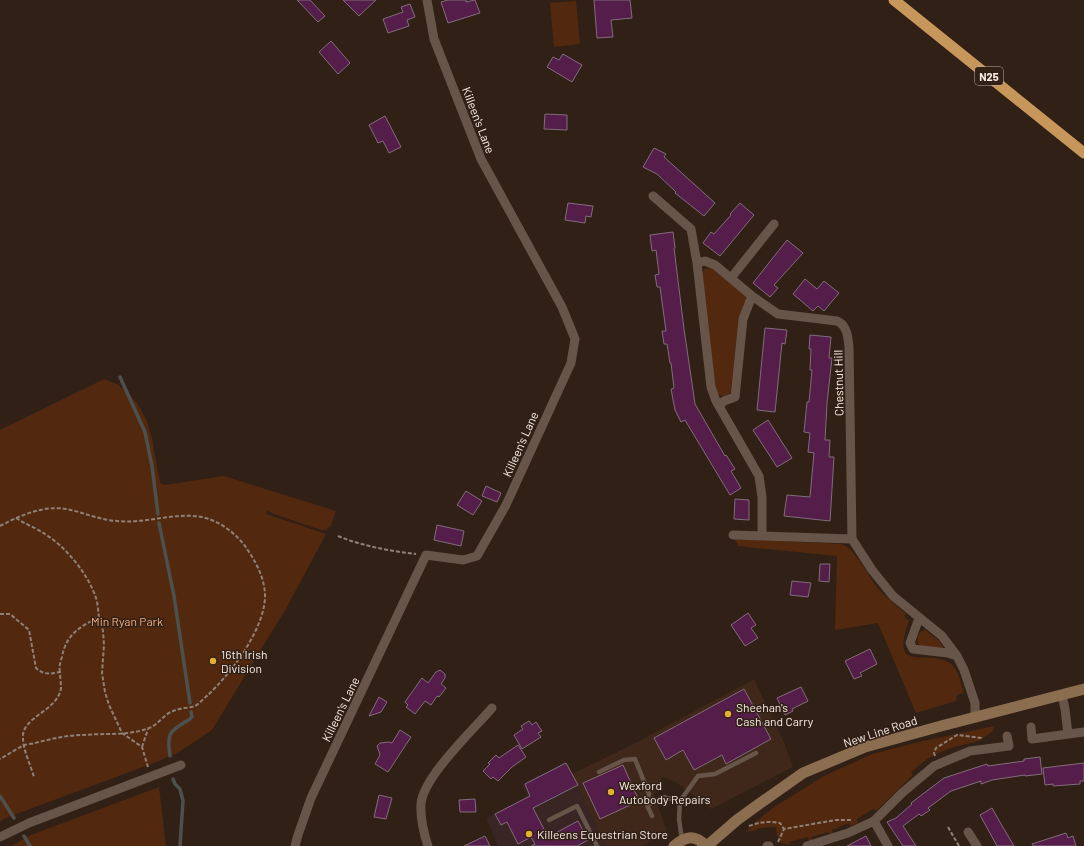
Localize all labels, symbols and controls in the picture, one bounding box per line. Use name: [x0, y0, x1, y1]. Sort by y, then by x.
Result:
road number: N25: [975, 67, 1003, 85]
street label: Killeen's Lane: [460, 85, 498, 155]
street label: Chestnut Hill: [830, 350, 846, 416]
street label: Killeen's Lane: [499, 409, 541, 479]
park label: Min Ryan Park: [91, 614, 163, 628]
place label: 16th Irish Division: [221, 647, 267, 675]
marker: 16th Irish Division: [208, 656, 218, 666]
street label: Killeen's Lane: [318, 674, 362, 744]
place label: Sheehan's Cash and Carry: [736, 700, 814, 728]
marker: Sheehan's Cash and Carry: [723, 709, 733, 719]
street label: New Line Road: [841, 712, 919, 750]
place label: Wexford Autobody Repairs: [619, 778, 711, 806]
marker: Wexford Autobody Repairs: [606, 787, 616, 797]
place label: Killeens Equestrian Store: [537, 827, 668, 841]
marker: Killeens Equestrian Store: [524, 829, 534, 839]

